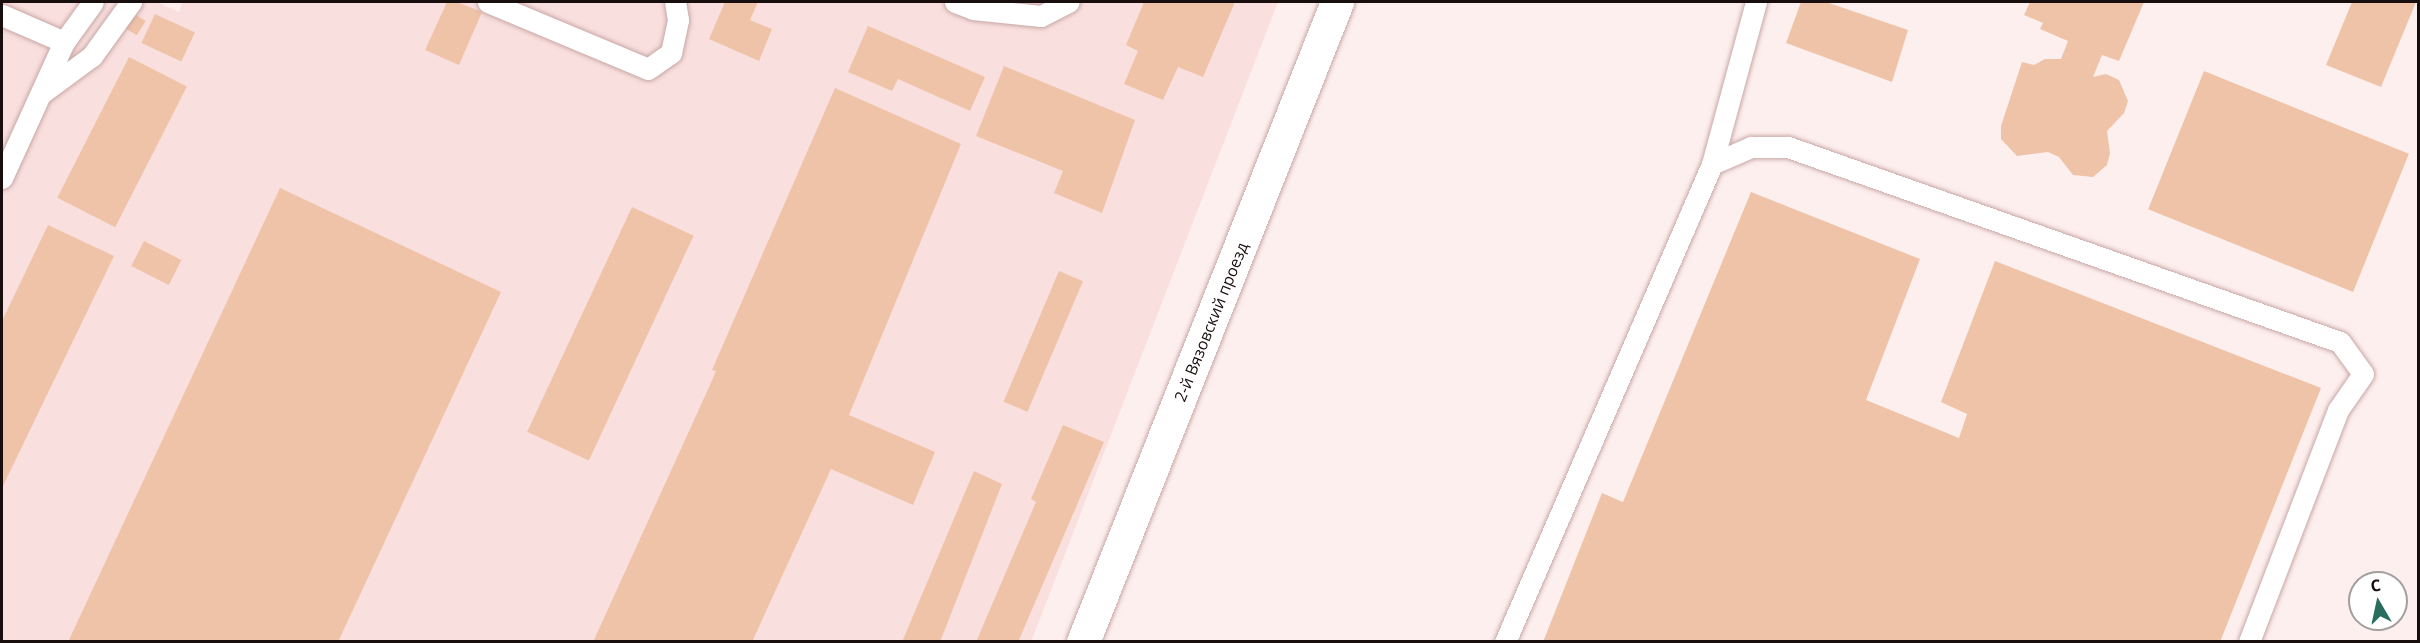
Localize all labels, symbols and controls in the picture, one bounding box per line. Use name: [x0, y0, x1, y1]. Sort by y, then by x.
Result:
street label: 2-й Вязовский проезд: [1170, 240, 1252, 404]
north arrow: [2348, 571, 2408, 631]
text: С: [2369, 574, 2382, 597]

